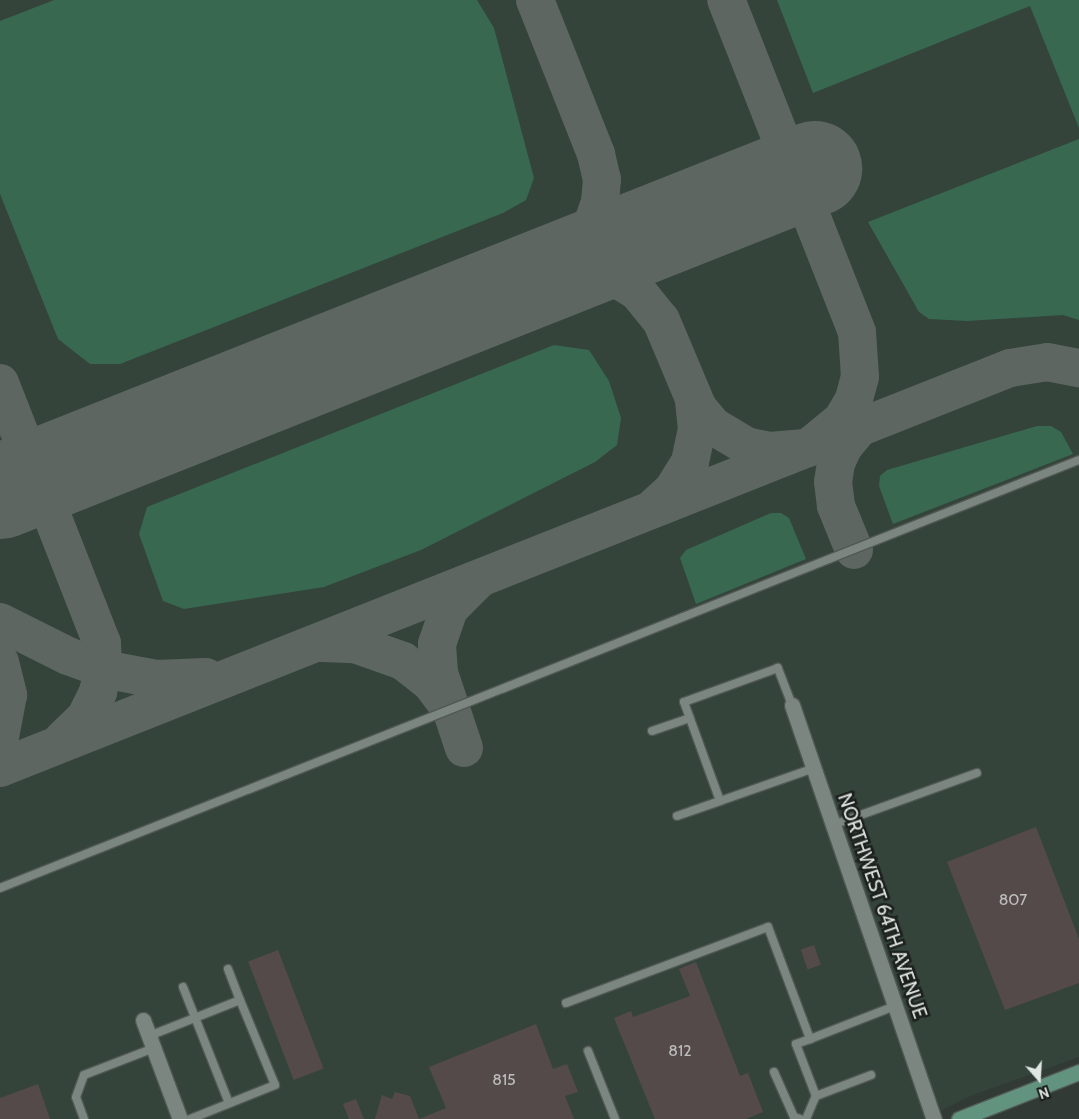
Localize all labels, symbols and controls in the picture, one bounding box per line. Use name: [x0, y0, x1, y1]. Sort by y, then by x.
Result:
street label: NORTHWEST 64TH AVENUE: [833, 790, 931, 1022]
house number: 807: [999, 890, 1027, 910]
house number: 812: [668, 1041, 692, 1061]
north arrow: [1014, 1054, 1064, 1104]
house number: 815: [492, 1070, 516, 1090]
text: N: [1036, 1083, 1051, 1103]

